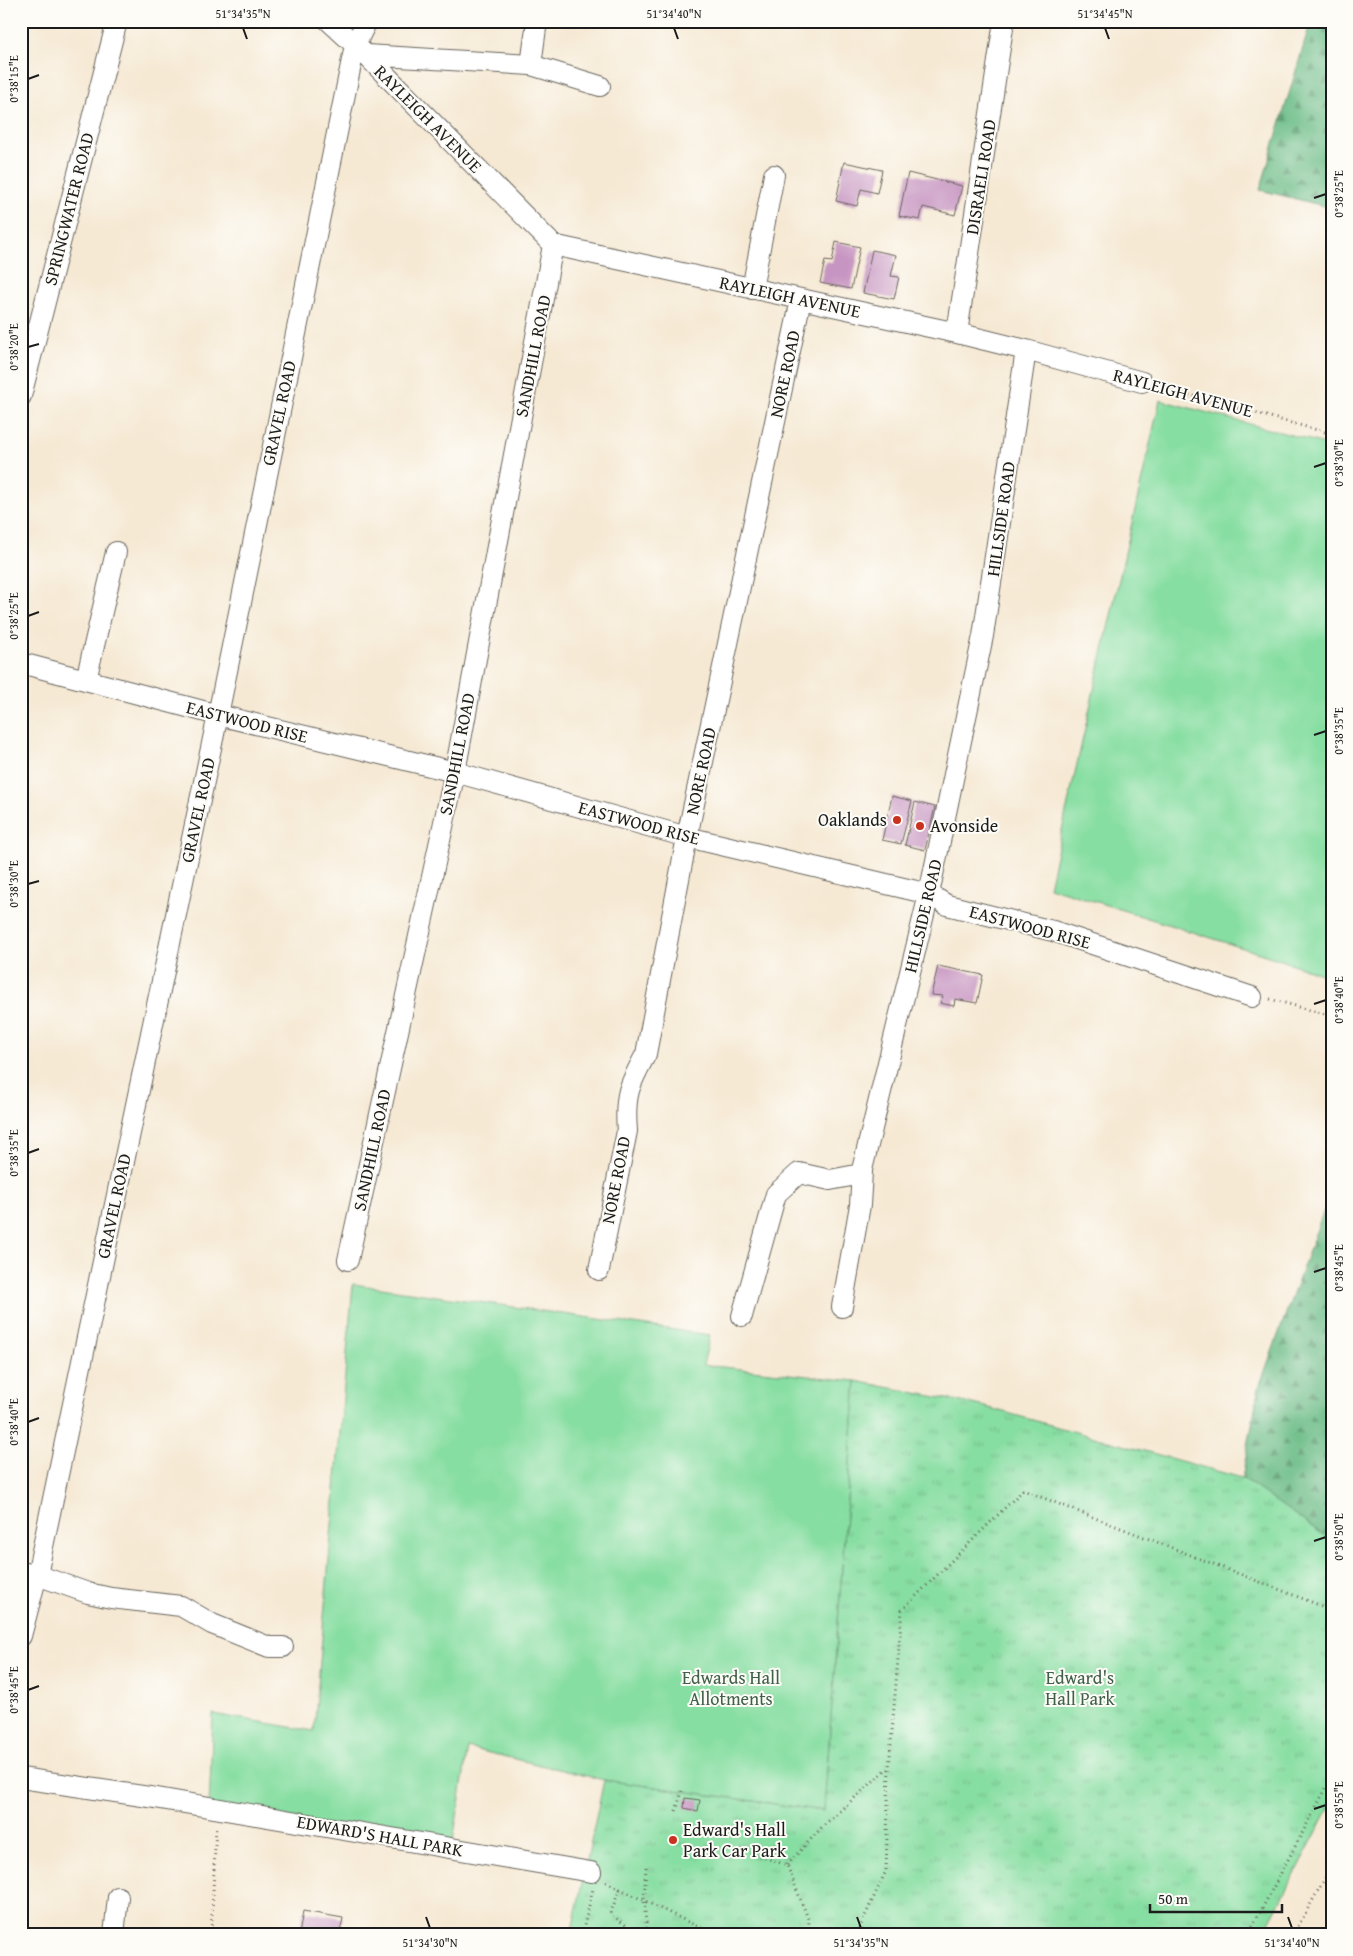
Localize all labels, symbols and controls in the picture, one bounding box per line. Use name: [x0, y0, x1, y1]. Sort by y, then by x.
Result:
text: 51°34'35"N: [215, 5, 271, 22]
text: 51°34'40"N: [646, 5, 702, 22]
text: 51°34'45"N: [1077, 5, 1133, 22]
text: 0°38'15"E: [5, 55, 22, 103]
street label: RAYLEIGH AVENUE: [368, 58, 489, 179]
street label: DISRAELI ROAD: [958, 117, 1003, 237]
street label: SPRINGWATER ROAD: [36, 129, 101, 288]
text: 0°38'25"E: [1330, 170, 1347, 218]
street label: RAYLEIGH AVENUE: [717, 268, 863, 325]
street label: SANDHILL ROAD: [507, 292, 558, 419]
text: 0°38'20"E: [5, 323, 22, 371]
street label: NORE ROAD: [762, 328, 807, 420]
street label: GRAVEL ROAD: [254, 358, 303, 468]
street label: RAYLEIGH AVENUE: [1110, 361, 1256, 424]
text: 0°38'30"E: [1330, 439, 1347, 487]
street label: HILLSIDE ROAD: [979, 460, 1022, 578]
text: 0°38'25"E: [5, 592, 22, 640]
street label: SANDHILL ROAD: [431, 690, 482, 817]
street label: EASTWOOD RISE: [183, 693, 311, 750]
text: 0°38'35"E: [1330, 707, 1347, 755]
street label: NORE ROAD: [678, 725, 723, 817]
street label: GRAVEL ROAD: [173, 755, 222, 865]
street label: EASTWOOD RISE: [576, 793, 703, 852]
place label: Oaklands: [818, 806, 887, 833]
place label: Avonside: [930, 812, 998, 839]
marker: Oaklands: [891, 814, 903, 826]
marker: Avonside: [914, 820, 926, 832]
street label: HILLSIDE ROAD: [896, 856, 949, 975]
text: 0°38'30"E: [5, 860, 22, 908]
street label: EASTWOOD RISE: [967, 897, 1094, 956]
text: 0°38'40"E: [1330, 976, 1347, 1024]
street label: SANDHILL ROAD: [345, 1086, 398, 1213]
text: 0°38'35"E: [5, 1129, 22, 1177]
street label: NORE ROAD: [594, 1134, 637, 1226]
street label: GRAVEL ROAD: [89, 1151, 138, 1261]
text: 0°38'45"E: [1330, 1244, 1347, 1292]
text: 0°38'40"E: [5, 1398, 22, 1446]
text: 0°38'50"E: [1330, 1513, 1347, 1561]
park label: Edwards Hall Allotments: [682, 1664, 780, 1712]
park label: Edward's Hall Park: [1045, 1664, 1115, 1712]
text: 0°38'45"E: [5, 1666, 22, 1714]
text: 0°38'55"E: [1330, 1781, 1347, 1829]
street label: EDWARD'S HALL PARK: [295, 1808, 466, 1863]
place label: Edward's Hall Park Car Park: [683, 1816, 787, 1864]
marker: Edward's Hall Park Car Park: [667, 1834, 679, 1846]
scale bar: [1150, 1881, 1283, 1913]
text: 50 m: [1158, 1888, 1189, 1909]
text: 51°34'30"N: [402, 1934, 458, 1951]
text: 51°34'35"N: [833, 1934, 889, 1951]
text: 51°34'40"N: [1264, 1934, 1320, 1951]

